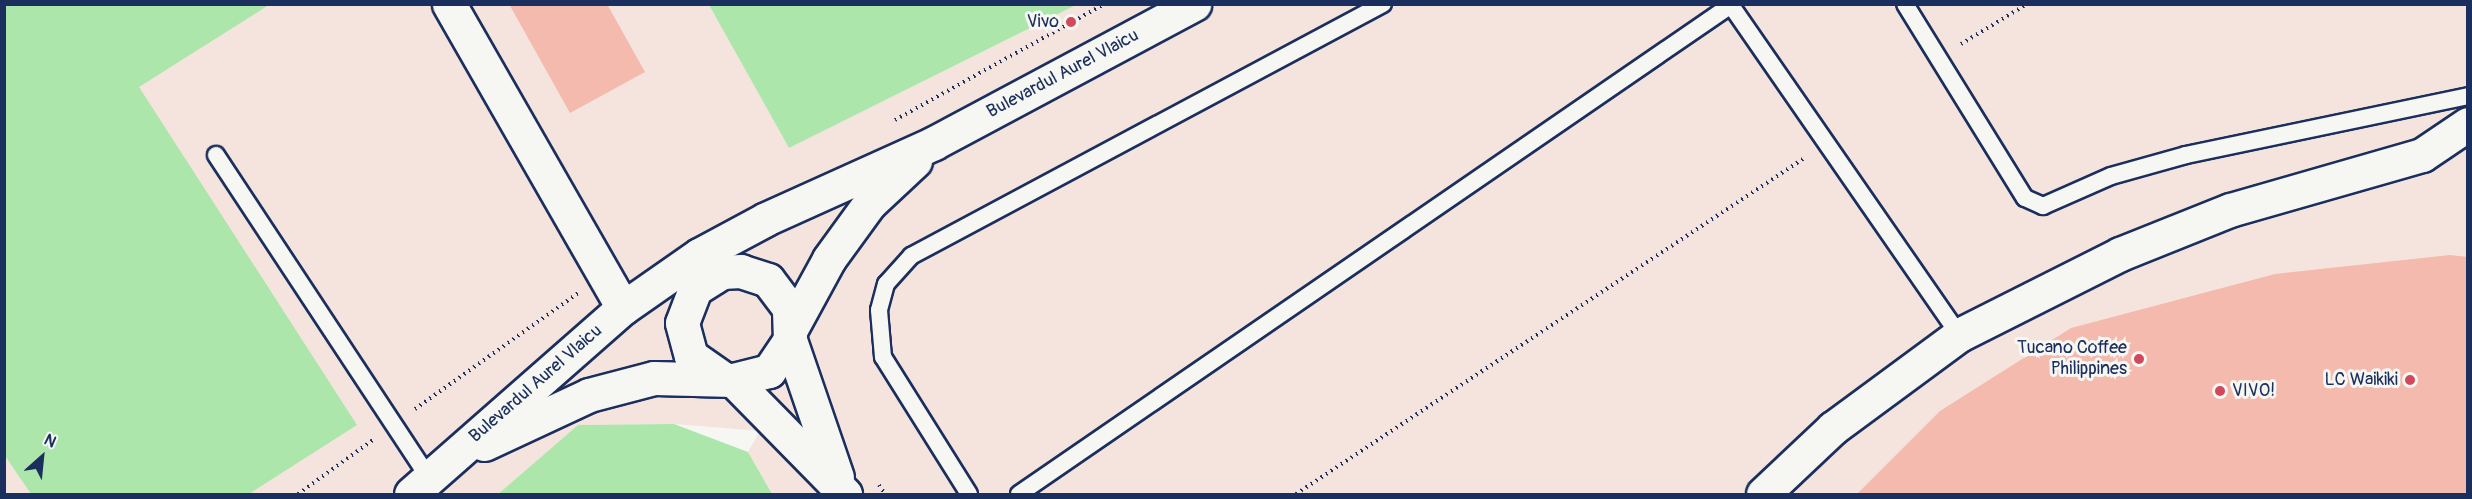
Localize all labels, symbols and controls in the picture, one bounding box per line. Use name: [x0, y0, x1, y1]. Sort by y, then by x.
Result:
place label: Vivo: [1027, 11, 1059, 33]
marker: Vivo: [1064, 15, 1078, 29]
street label: Bulevardul Aurel Vlaicu: [983, 25, 1143, 123]
street label: Bulevardul Aurel Vlaicu: [465, 320, 607, 448]
place label: Tucano Coffee Philippines: [2017, 338, 2127, 380]
marker: Tucano Coffee Philippines: [2132, 352, 2146, 366]
place label: LC Waikiki: [2324, 369, 2398, 391]
marker: LC Waikiki: [2403, 373, 2417, 387]
place label: VIVO!: [2232, 380, 2275, 402]
marker: VIVO!: [2213, 384, 2227, 398]
north arrow: [12, 427, 72, 487]
text: N: [41, 430, 60, 452]

